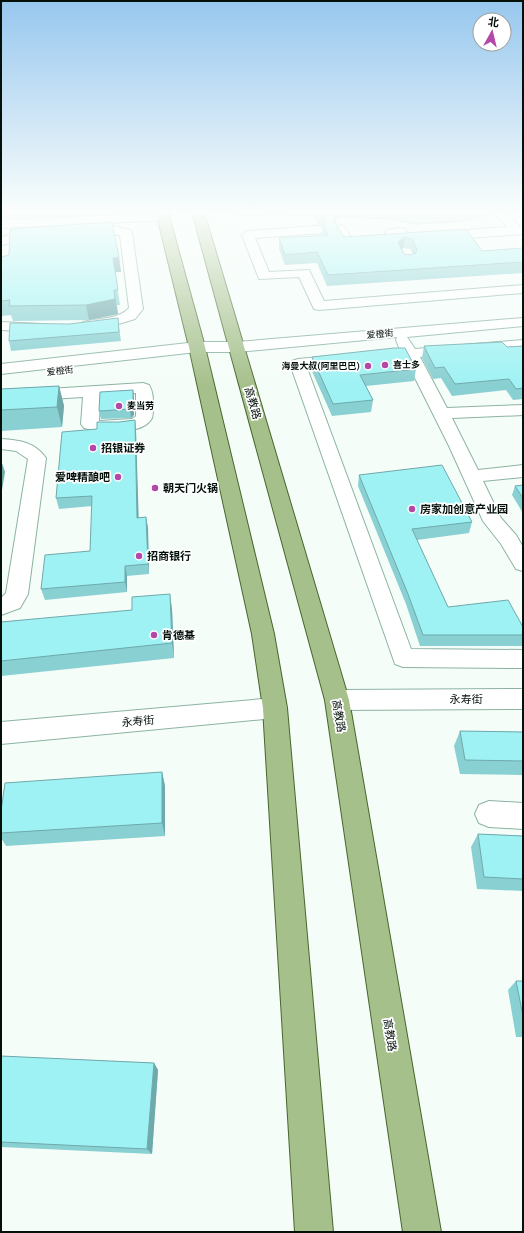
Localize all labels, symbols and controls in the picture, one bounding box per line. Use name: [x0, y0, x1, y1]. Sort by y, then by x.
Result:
north arrow: [472, 12, 512, 52]
text: 北: [487, 14, 500, 31]
street label: 爱橙街: [366, 327, 394, 341]
place label: 喜士多: [393, 359, 420, 371]
place label: 海曼大叔(阿里巴巴): [281, 360, 360, 372]
marker: 喜士多: [380, 360, 390, 370]
marker: 海曼大叔(阿里巴巴): [363, 361, 373, 371]
street label: 爱橙街: [46, 363, 74, 379]
street label: 高教路: [241, 385, 264, 421]
place label: 麦当劳: [127, 400, 154, 412]
marker: 麦当劳: [114, 401, 124, 411]
place label: 招银证券: [101, 441, 146, 456]
marker: 招银证券: [88, 443, 98, 453]
place label: 爱啤精酿吧: [55, 470, 110, 485]
marker: 爱啤精酿吧: [113, 472, 123, 482]
place label: 朝天门火锅: [163, 481, 218, 496]
marker: 朝天门火锅: [150, 483, 160, 493]
place label: 房家加创意产业园: [420, 502, 508, 517]
marker: 房家加创意产业园: [407, 504, 417, 514]
place label: 招商银行: [147, 549, 191, 564]
marker: 招商银行: [134, 551, 144, 561]
place label: 肯德基: [162, 628, 195, 643]
marker: 肯德基: [149, 630, 159, 640]
street label: 永寿街: [450, 692, 483, 707]
street label: 高教路: [328, 699, 349, 734]
street label: 永寿街: [121, 713, 155, 730]
street label: 高教路: [380, 1018, 399, 1053]

